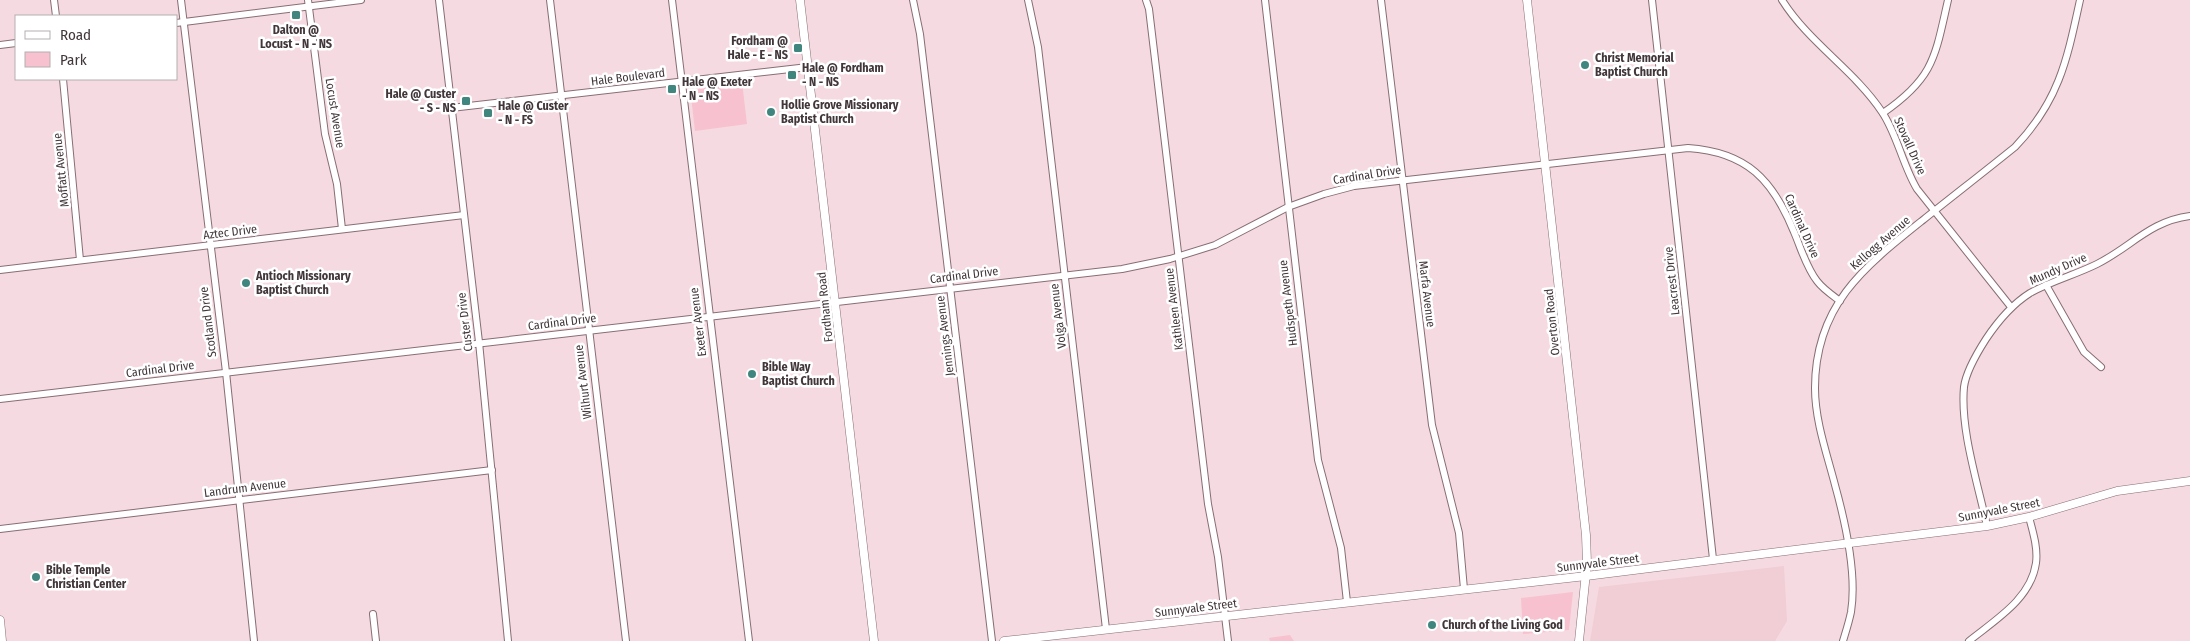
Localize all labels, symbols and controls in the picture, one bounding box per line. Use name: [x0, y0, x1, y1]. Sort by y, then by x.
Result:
marker: Dalton @ Locust - N - NS: [290, 9, 302, 21]
legend: [15, 15, 178, 80]
place label: Dalton @ Locust - N - NS: [260, 23, 332, 51]
text: Road: [60, 26, 91, 44]
place label: Fordham @ Hale - E - NS: [728, 34, 788, 62]
marker: Fordham @ Hale - E - NS: [792, 42, 804, 54]
text: Park: [60, 51, 87, 69]
place label: Christ Memorial Baptist Church: [1595, 51, 1675, 79]
marker: Christ Memorial Baptist Church: [1579, 59, 1591, 71]
place label: Hale @ Fordham - N - NS: [802, 61, 884, 89]
street label: Hale Boulevard: [590, 66, 666, 88]
marker: Hale @ Fordham - N - NS: [786, 69, 798, 81]
place label: Hale @ Exeter - N - NS: [682, 75, 753, 103]
street label: Locust Avenue: [323, 77, 347, 149]
marker: Hale @ Exeter - N - NS: [666, 83, 678, 95]
place label: Hale @ Custer - S - NS: [385, 87, 457, 115]
marker: Hale @ Custer - S - NS: [460, 95, 472, 107]
place label: Hollie Grove Missionary Baptist Church: [781, 98, 899, 126]
place label: Hale @ Custer - N - FS: [498, 99, 569, 127]
marker: Hollie Grove Missionary Baptist Church: [765, 106, 777, 118]
marker: Hale @ Custer - N - FS: [482, 107, 494, 119]
street label: Stovall Drive: [1891, 115, 1929, 177]
street label: Moffatt Avenue: [50, 132, 72, 208]
street label: Cardinal Drive: [1332, 163, 1402, 187]
street label: Cardinal Drive: [1782, 192, 1822, 260]
street label: Kellogg Avenue: [1847, 213, 1913, 273]
street label: Aztec Drive: [202, 222, 258, 242]
street label: Leacrest Drive: [1661, 246, 1683, 316]
street label: Mundy Drive: [2027, 250, 2089, 288]
street label: Hudspeth Avenue: [1276, 259, 1300, 347]
street label: Marfa Avenue: [1416, 260, 1438, 328]
street label: Cardinal Drive: [929, 264, 999, 286]
street label: Kathleen Avenue: [1162, 267, 1186, 351]
place label: Antioch Missionary Baptist Church: [255, 269, 351, 297]
street label: Fordham Road: [814, 271, 836, 343]
marker: Antioch Missionary Baptist Church: [240, 277, 252, 289]
street label: Volga Avenue: [1047, 283, 1069, 349]
street label: Scotland Drive: [197, 286, 219, 358]
street label: Exeter Avenue: [687, 287, 709, 357]
street label: Overton Road: [1542, 288, 1562, 356]
street label: Custer Drive: [454, 292, 476, 352]
street label: Jennings Avenue: [933, 295, 957, 377]
street label: Cardinal Drive: [527, 311, 597, 333]
street label: Wilhurt Avenue: [571, 344, 595, 420]
street label: Cardinal Drive: [125, 358, 195, 380]
place label: Bible Way Baptist Church: [762, 360, 835, 388]
marker: Bible Way Baptist Church: [746, 368, 758, 380]
street label: Landrum Avenue: [203, 476, 287, 500]
street label: Sunnyvale Street: [1957, 495, 2041, 525]
street label: Sunnyvale Street: [1556, 551, 1640, 575]
place label: Bible Temple Christian Center: [46, 563, 127, 591]
marker: Bible Temple Christian Center: [30, 571, 42, 583]
street label: Sunnyvale Street: [1154, 596, 1238, 620]
place label: Church of the Living God: [1442, 618, 1563, 632]
marker: Church of the Living God: [1426, 619, 1438, 631]

